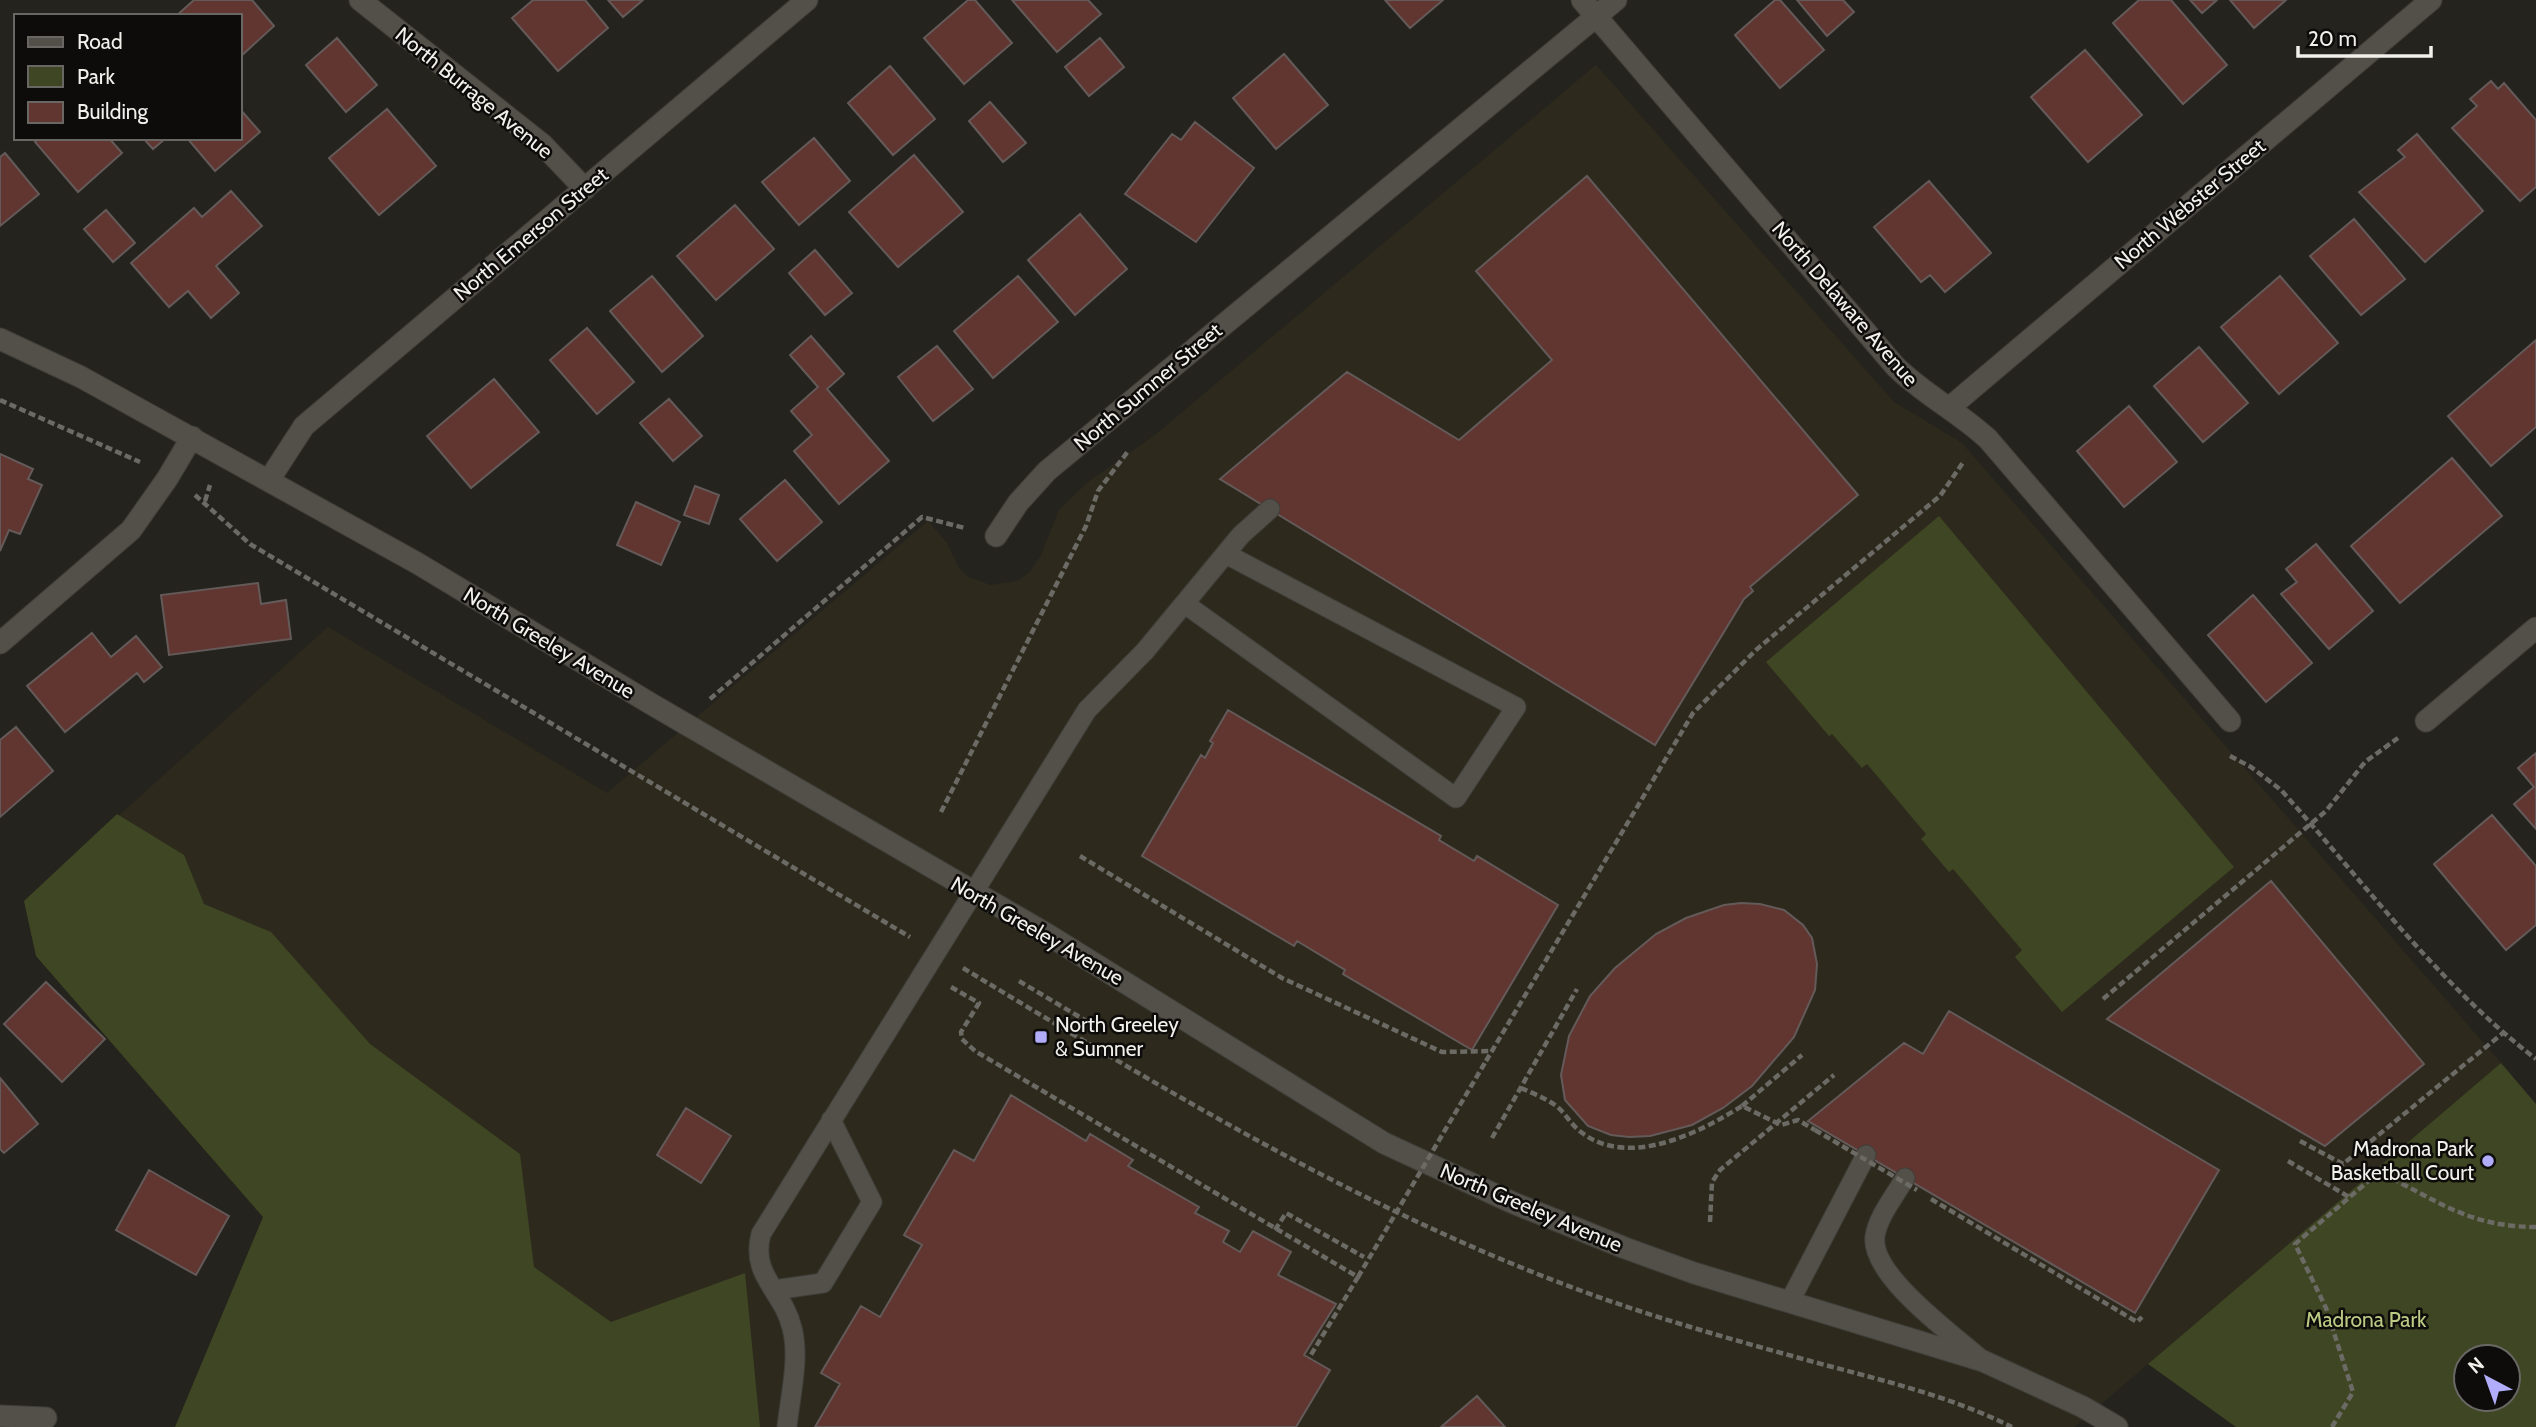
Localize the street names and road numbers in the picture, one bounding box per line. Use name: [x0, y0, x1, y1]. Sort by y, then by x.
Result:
street label: North Burrage Avenue: [391, 22, 558, 164]
street label: North Webster Street: [2109, 133, 2270, 274]
street label: North Emerson Street: [448, 162, 613, 305]
street label: North Delaware Avenue: [1767, 216, 1924, 391]
street label: North Sumner Street: [1069, 318, 1227, 456]
street label: North Greeley Avenue: [459, 582, 640, 704]
street label: North Greeley Avenue: [947, 871, 1128, 990]
street label: North Greeley Avenue: [1436, 1158, 1626, 1257]

